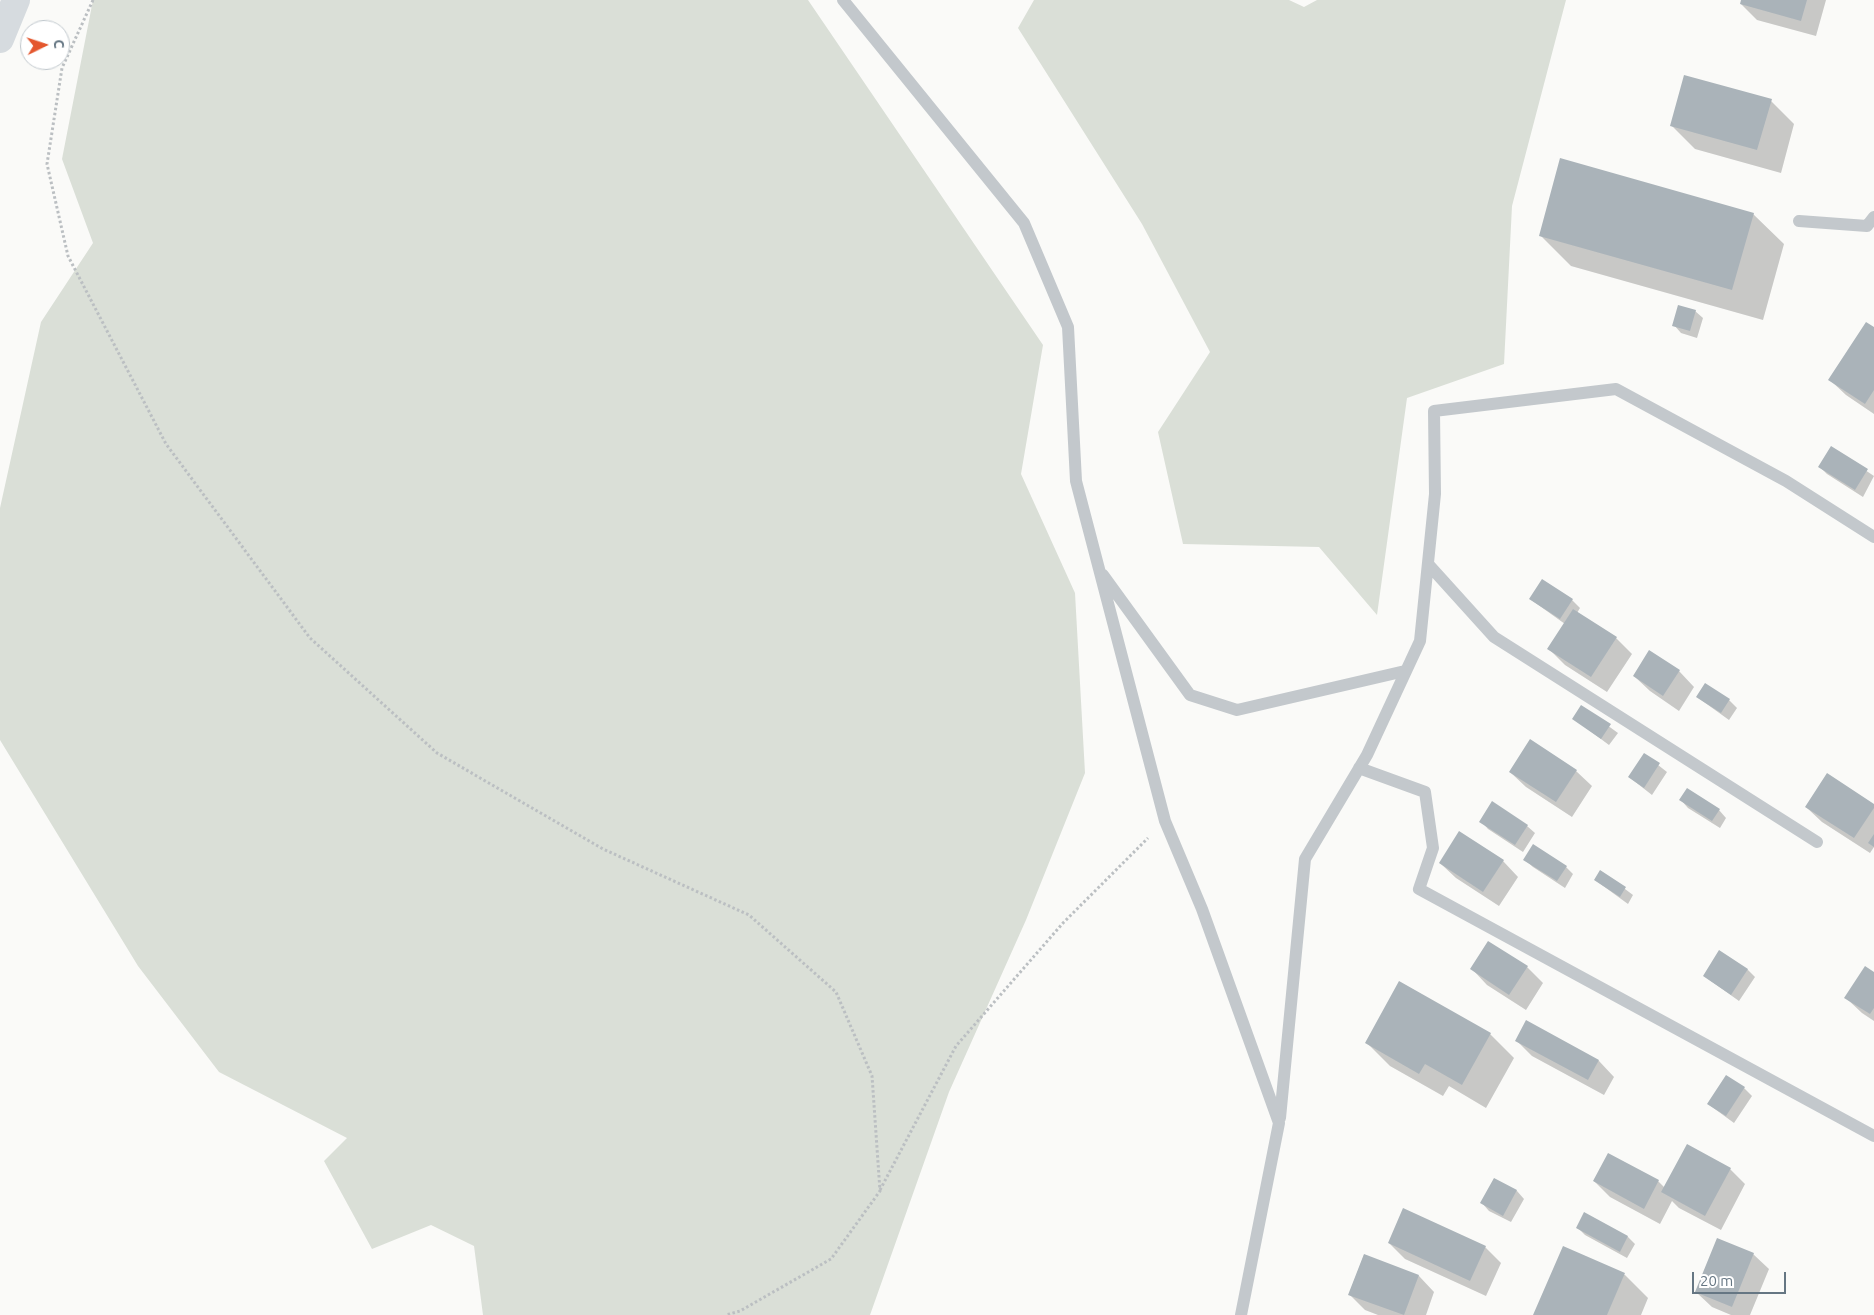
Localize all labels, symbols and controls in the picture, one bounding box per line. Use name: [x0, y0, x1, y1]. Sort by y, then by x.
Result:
north arrow: [20, 20, 70, 70]
text: С: [51, 39, 67, 49]
scale bar: [1694, 1262, 1788, 1294]
text: 20 m: [1700, 1272, 1733, 1289]

